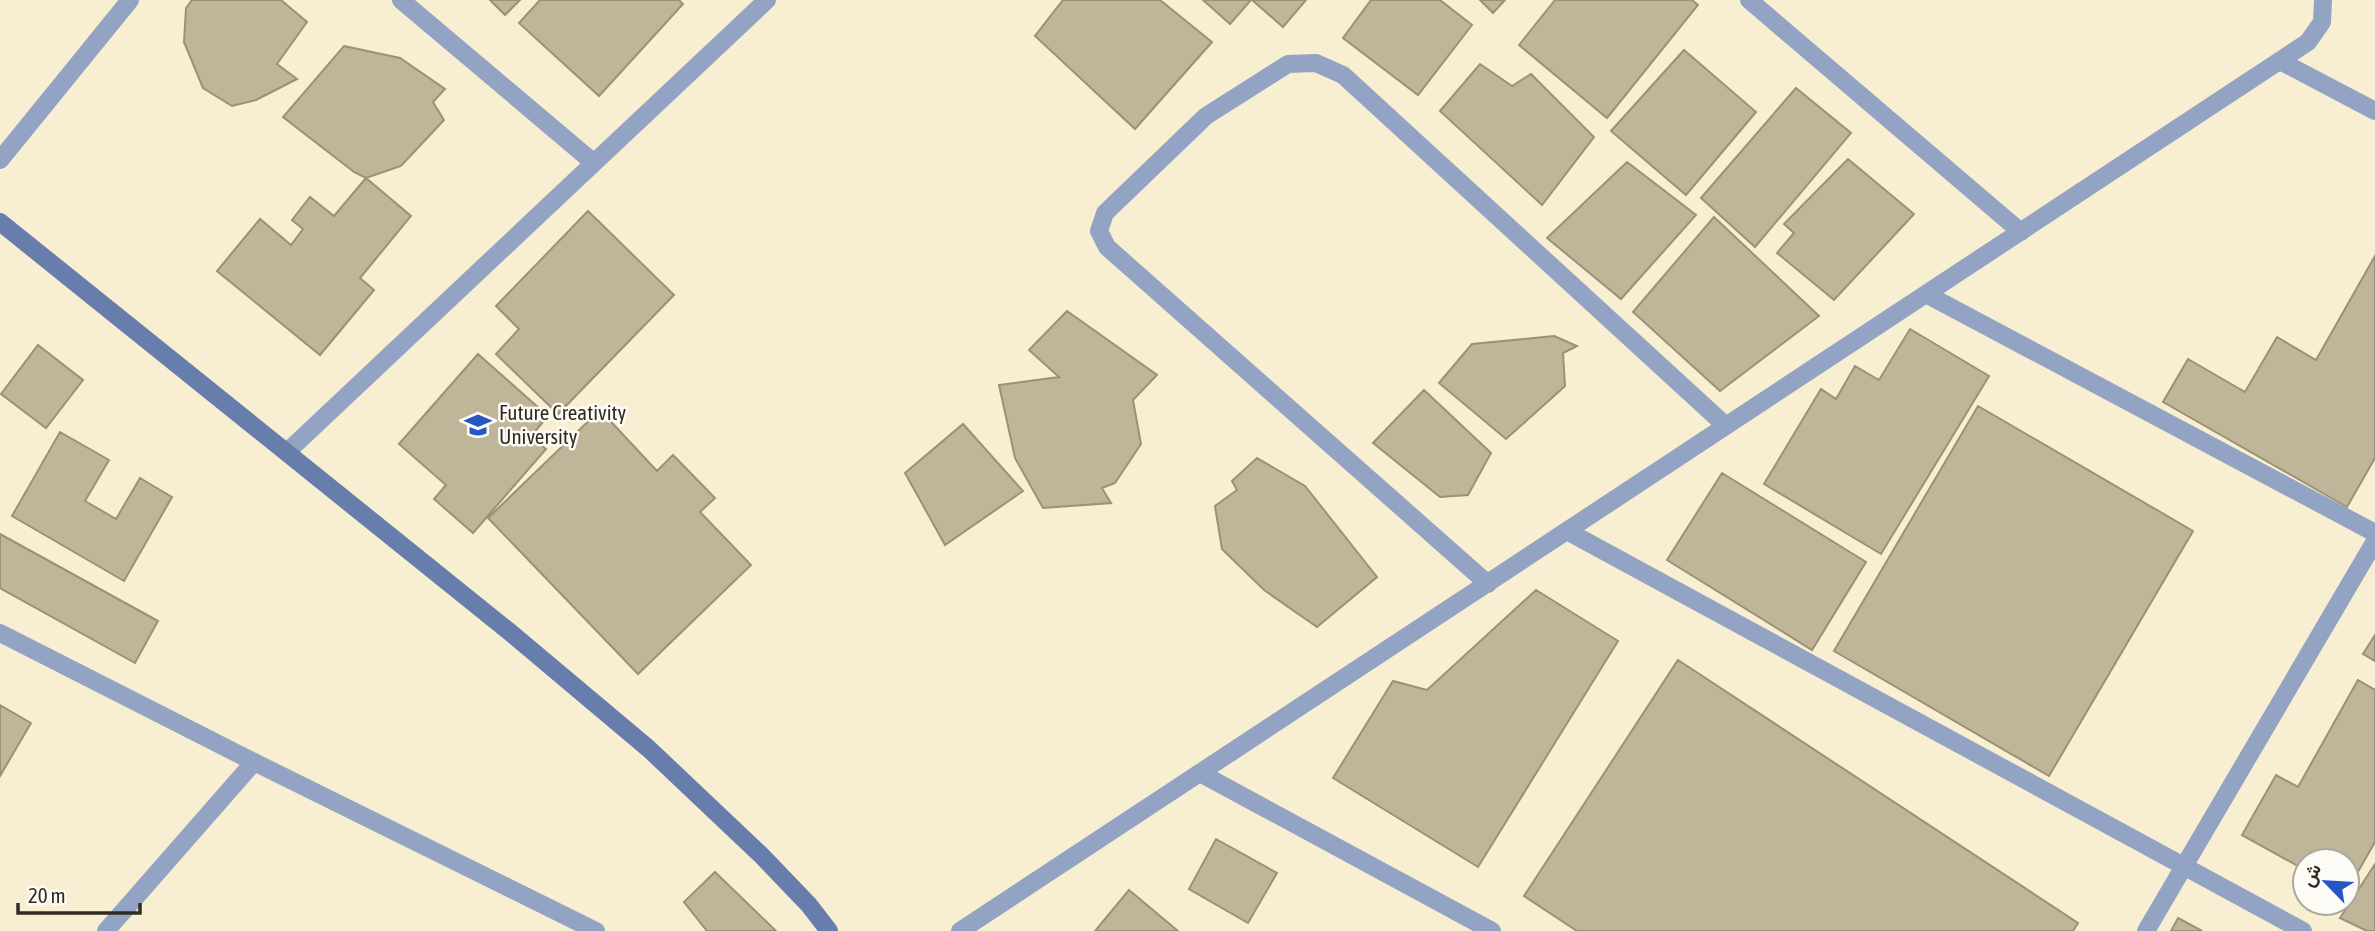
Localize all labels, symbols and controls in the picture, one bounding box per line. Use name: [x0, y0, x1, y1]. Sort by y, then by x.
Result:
place label: Future Creativity University: [499, 400, 627, 448]
school or university icon: Future Creativity University: [463, 410, 493, 440]
north arrow: [2291, 847, 2361, 917]
text: ش: [2296, 860, 2326, 890]
scale bar: [18, 872, 140, 916]
text: 20 m: [28, 883, 66, 907]

